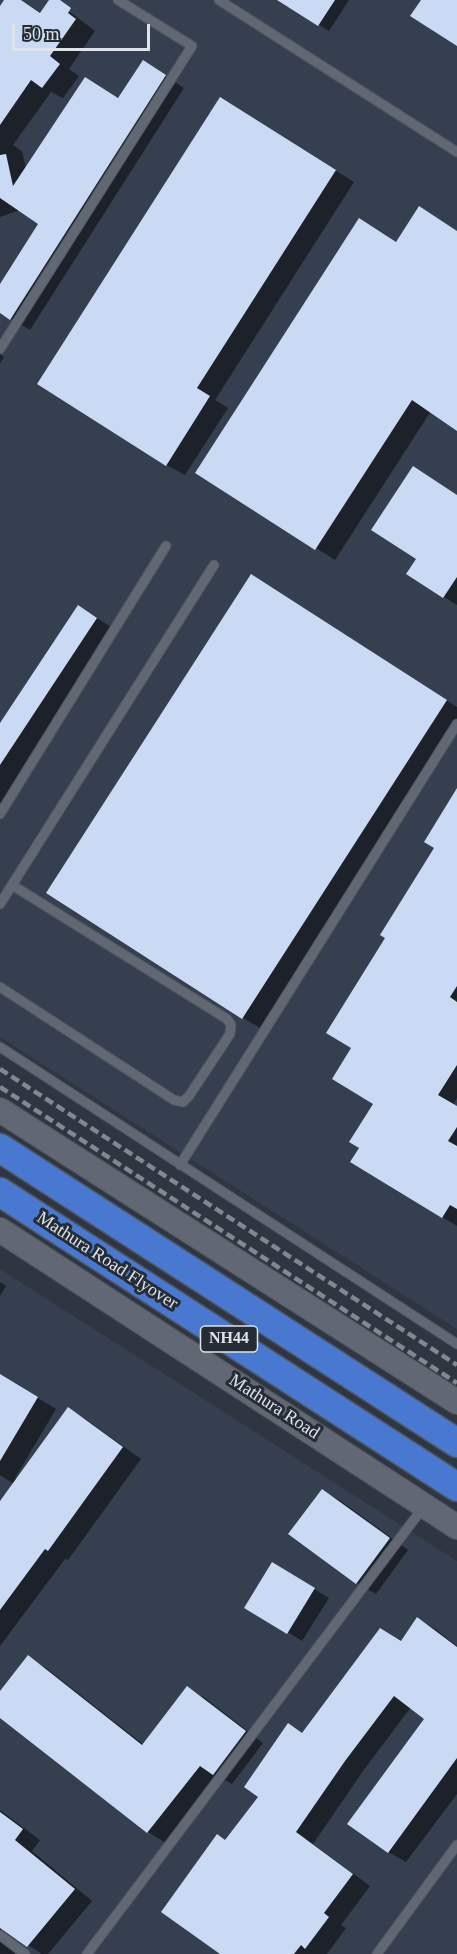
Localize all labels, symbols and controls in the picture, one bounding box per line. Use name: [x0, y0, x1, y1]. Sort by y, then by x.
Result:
scale bar: [15, 12, 153, 50]
text: 50 m: [23, 24, 60, 44]
street label: Mathura Road Flyover: [23, 1201, 191, 1321]
road number: NH44: [200, 1326, 258, 1352]
street label: Mathura Road: [218, 1365, 330, 1449]

